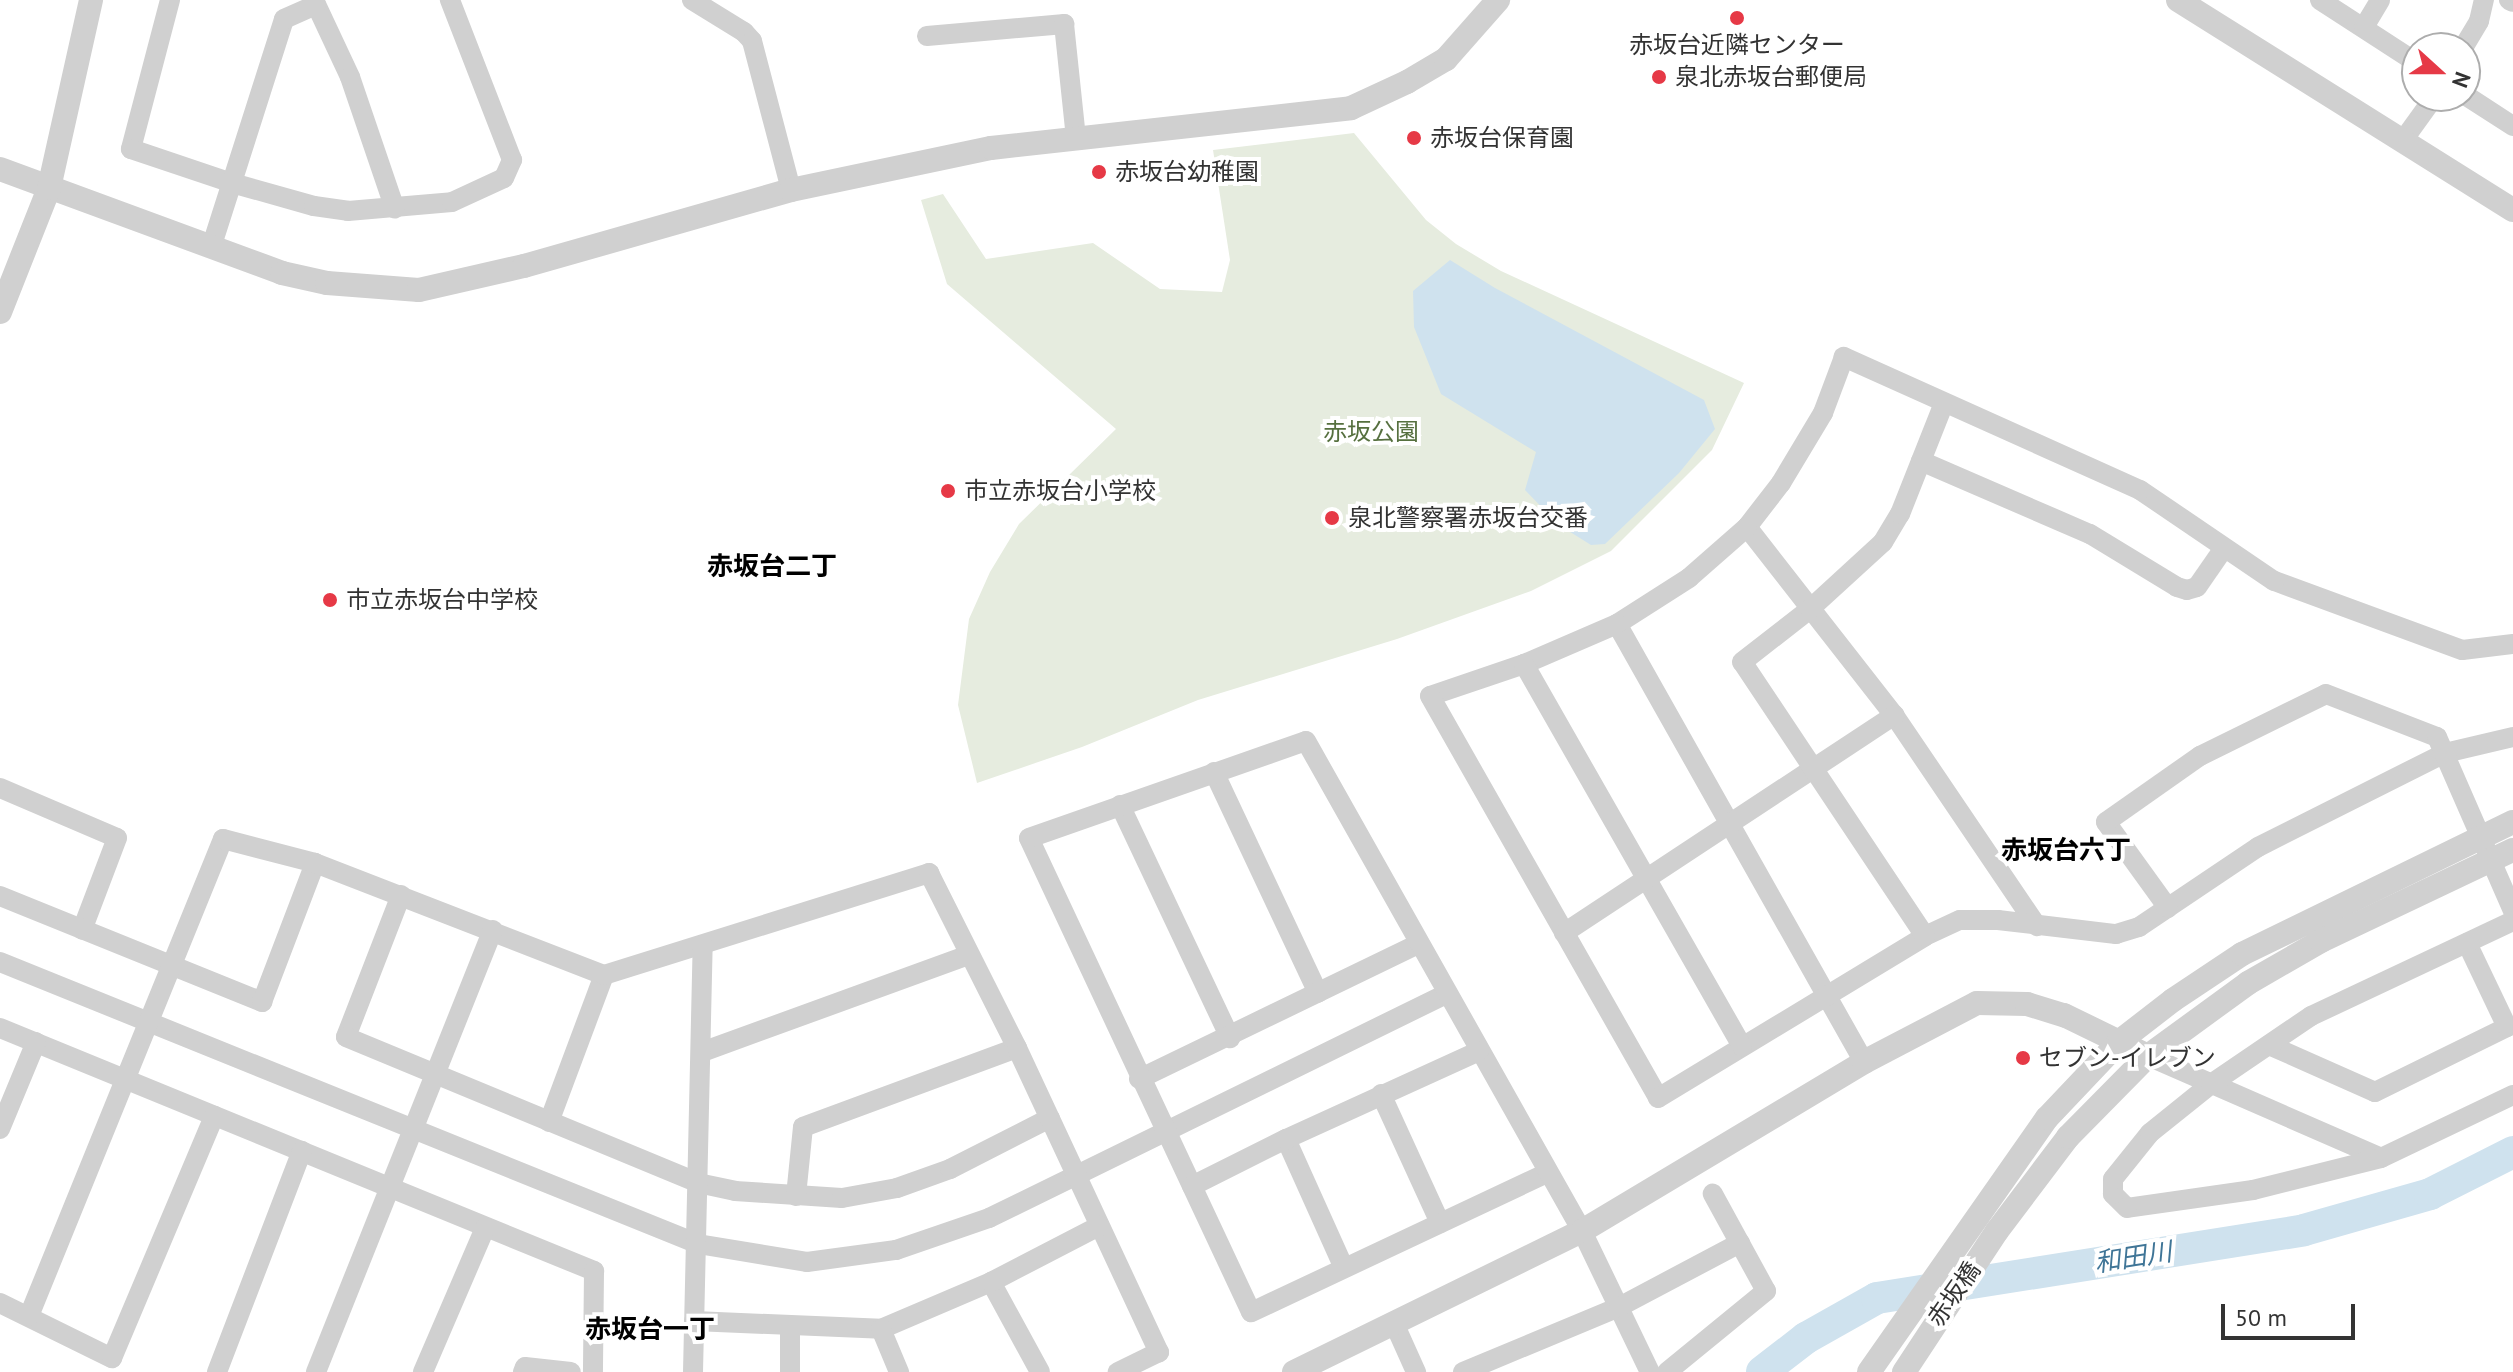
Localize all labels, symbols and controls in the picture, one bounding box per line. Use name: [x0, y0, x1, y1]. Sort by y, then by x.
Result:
marker: 赤坂台近隣センター: [1728, 9, 1746, 27]
place label: 赤坂台近隣センター: [1629, 31, 1845, 59]
north arrow: [2401, 32, 2481, 112]
place label: 泉北赤坂台郵便局: [1675, 63, 1867, 91]
marker: 泉北赤坂台郵便局: [1650, 68, 1668, 86]
text: N: [2446, 68, 2477, 92]
place label: 赤坂台保育園: [1430, 124, 1574, 152]
marker: 赤坂台保育園: [1405, 129, 1423, 147]
place label: 赤坂台幼稚園: [1115, 158, 1259, 186]
marker: 赤坂台幼稚園: [1090, 163, 1108, 181]
park label: 赤坂公園: [1323, 418, 1419, 446]
place label: 市立赤坂台小学校: [964, 477, 1156, 505]
marker: 市立赤坂台小学校: [939, 482, 957, 500]
place label: 泉北警察署赤坂台交番: [1348, 504, 1588, 532]
marker: 泉北警察署赤坂台交番: [1323, 509, 1341, 527]
district label: 赤坂台二丁: [707, 550, 837, 582]
place label: 市立赤坂台中学校: [346, 586, 538, 614]
marker: 市立赤坂台中学校: [321, 591, 339, 609]
district label: 赤坂台六丁: [2001, 834, 2131, 866]
place label: セブン-イレブン: [2039, 1044, 2216, 1072]
marker: セブン-イレブン: [2014, 1049, 2032, 1067]
water label: 和田川: [2092, 1235, 2174, 1279]
street label: 赤坂橋: [1922, 1256, 1986, 1332]
scale bar: [2225, 1288, 2359, 1338]
text: 50 m: [2235, 1302, 2287, 1333]
district label: 赤坂台一丁: [585, 1313, 715, 1345]

